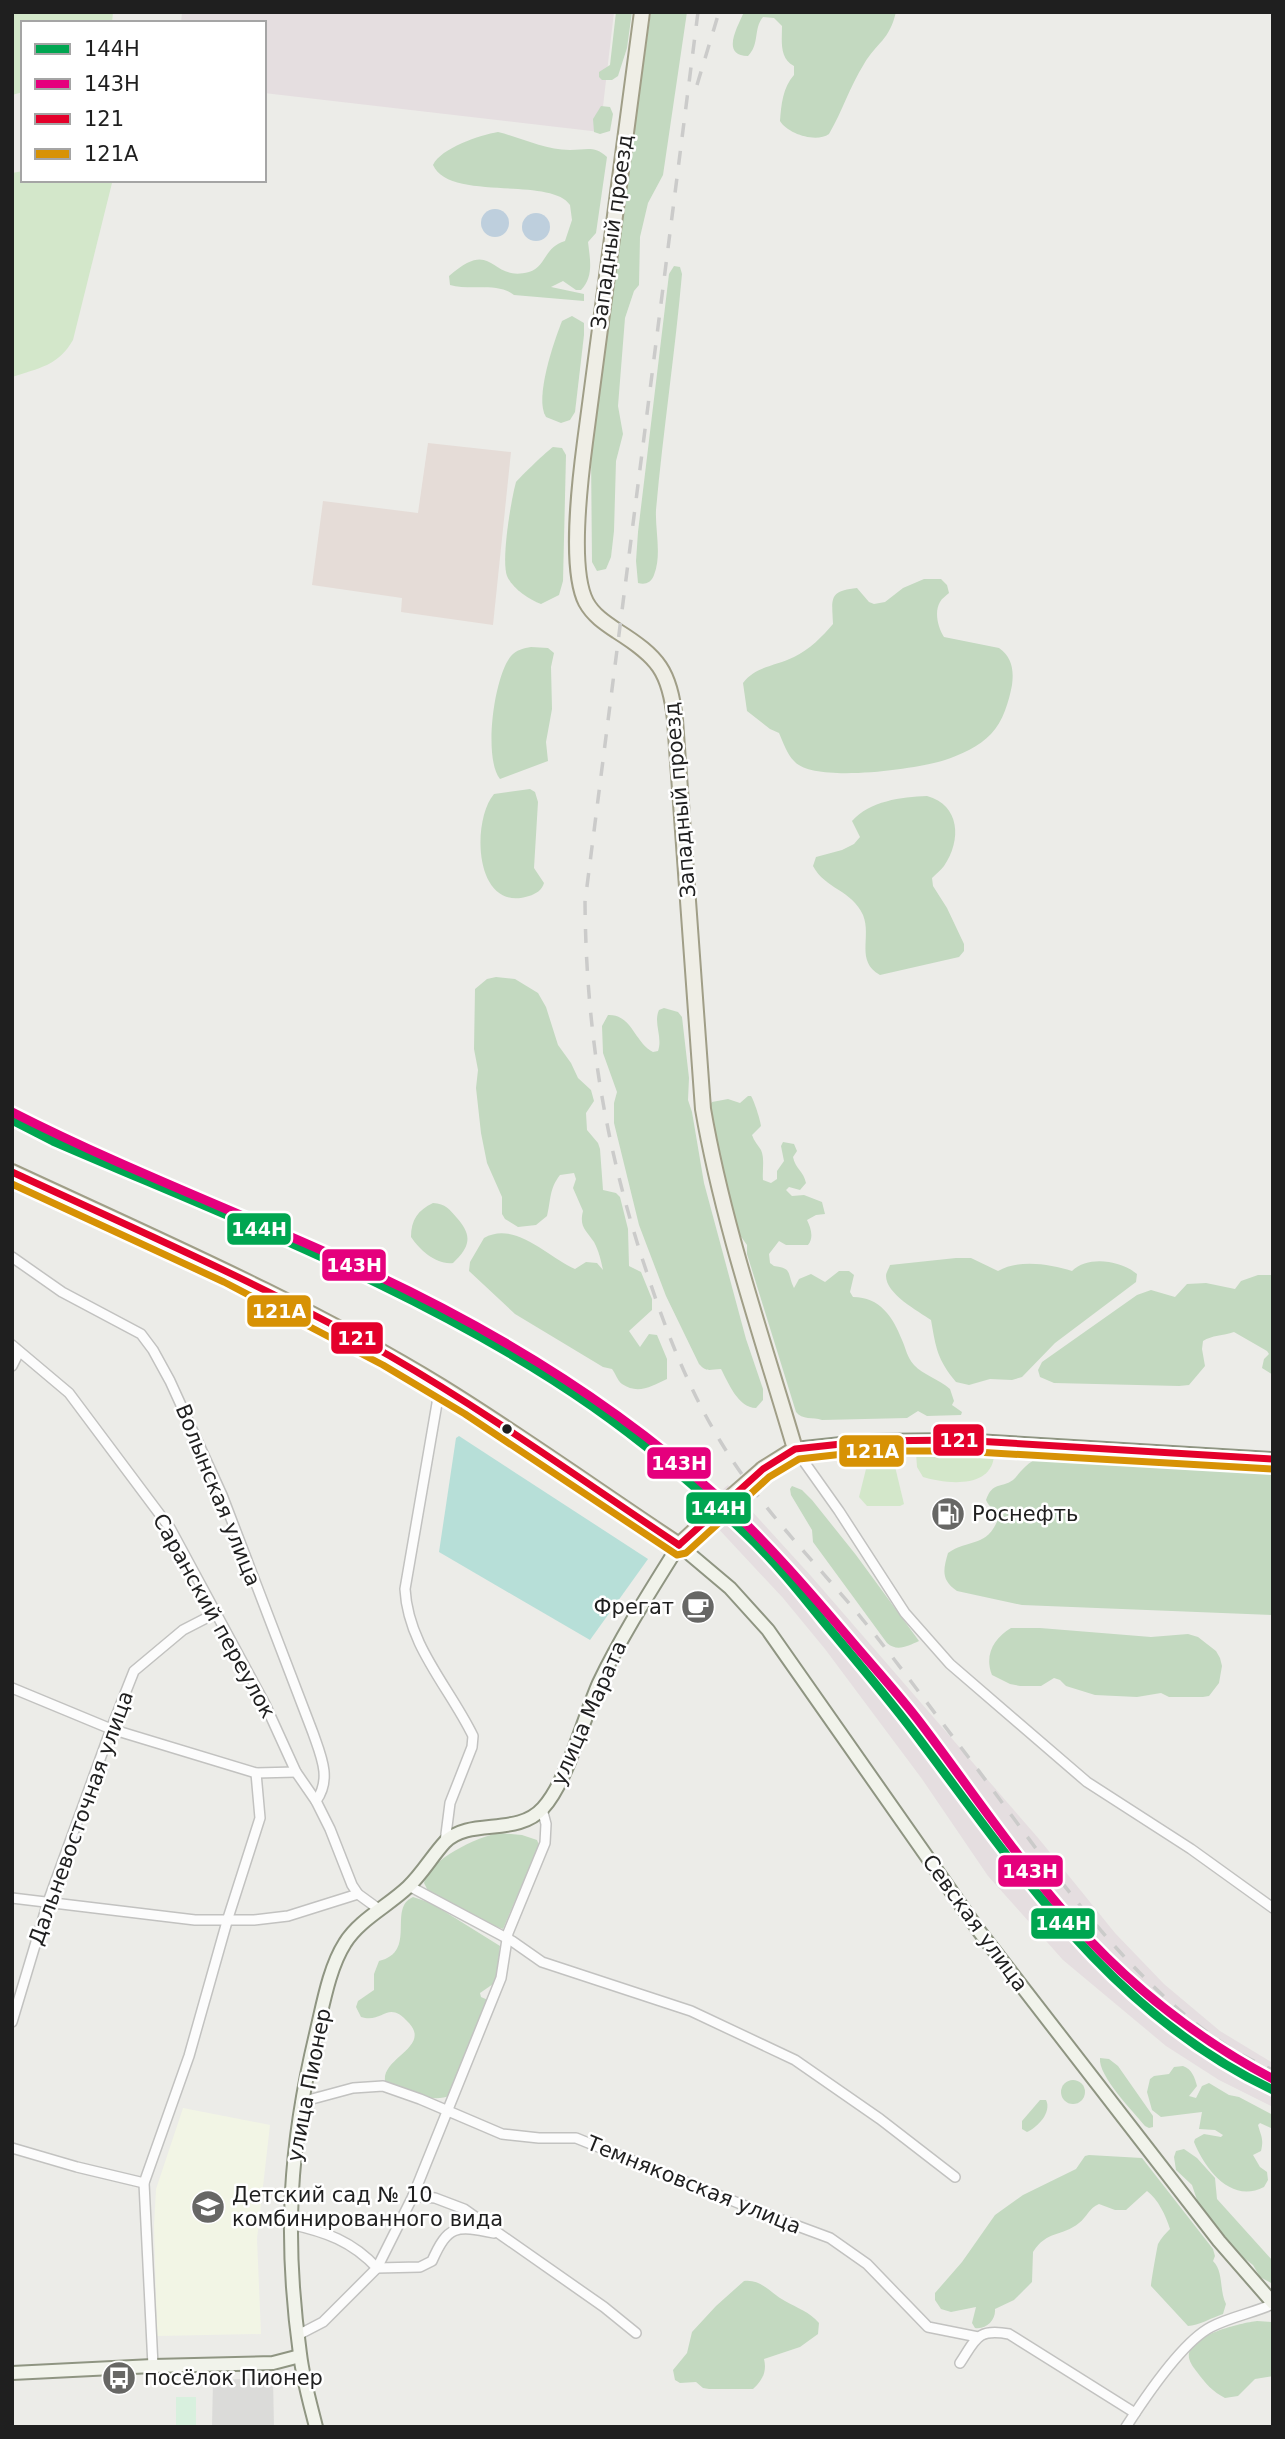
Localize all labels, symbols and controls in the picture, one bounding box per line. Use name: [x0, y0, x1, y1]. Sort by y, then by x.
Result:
legend: [21, 21, 266, 182]
text: 144Н: [84, 37, 140, 61]
text: 143Н: [84, 72, 140, 96]
text: 121: [84, 107, 124, 131]
street label: Западный проезд: [586, 133, 638, 331]
text: 121А: [84, 142, 139, 166]
street label: Западный проезд: [659, 701, 701, 899]
line badge: 144Н: [226, 1212, 292, 1246]
text: 144Н: [231, 1218, 287, 1240]
line badge: 143Н: [321, 1248, 387, 1282]
text: 143Н: [326, 1254, 382, 1276]
line badge: 121А: [246, 1294, 312, 1328]
text: 121А: [252, 1300, 306, 1322]
line badge: 121: [330, 1321, 384, 1355]
text: 121: [337, 1327, 377, 1349]
street label: Волынская улица: [171, 1401, 265, 1589]
unlabelled marker: [500, 1422, 514, 1436]
line badge: 121: [932, 1423, 985, 1457]
text: 121: [939, 1429, 979, 1451]
line badge: 121А: [838, 1434, 905, 1468]
text: 121А: [845, 1440, 899, 1462]
line badge: 143Н: [646, 1446, 712, 1480]
text: 143Н: [651, 1452, 707, 1474]
line badge: 144Н: [685, 1491, 752, 1525]
fuel station icon: Роснефть: [929, 1495, 967, 1533]
text: 144Н: [690, 1497, 746, 1519]
place label: Роснефть: [972, 1502, 1078, 1526]
street label: Саранский переулок: [148, 1510, 280, 1722]
cafe icon: Фрегат: [679, 1588, 717, 1626]
place label: Фрегат: [594, 1595, 674, 1619]
street label: улица Марата: [546, 1637, 632, 1789]
street label: Дальневосточная улица: [24, 1688, 138, 1948]
street label: Севская улица: [917, 1850, 1033, 1996]
line badge: 143Н: [997, 1854, 1064, 1888]
text: 143Н: [1002, 1860, 1058, 1882]
line badge: 144Н: [1030, 1907, 1096, 1940]
text: 144Н: [1035, 1912, 1091, 1934]
street label: улица Пионер: [282, 2006, 336, 2164]
street label: Темняковская улица: [582, 2131, 805, 2239]
place label: Детский сад № 10 комбинированного вида: [232, 2183, 503, 2231]
school or university icon: Детский сад № 10 комбинированного вида: [189, 2188, 227, 2226]
bus stop icon: посёлок Пионер: [100, 2359, 138, 2397]
place label: посёлок Пионер: [144, 2366, 323, 2390]

